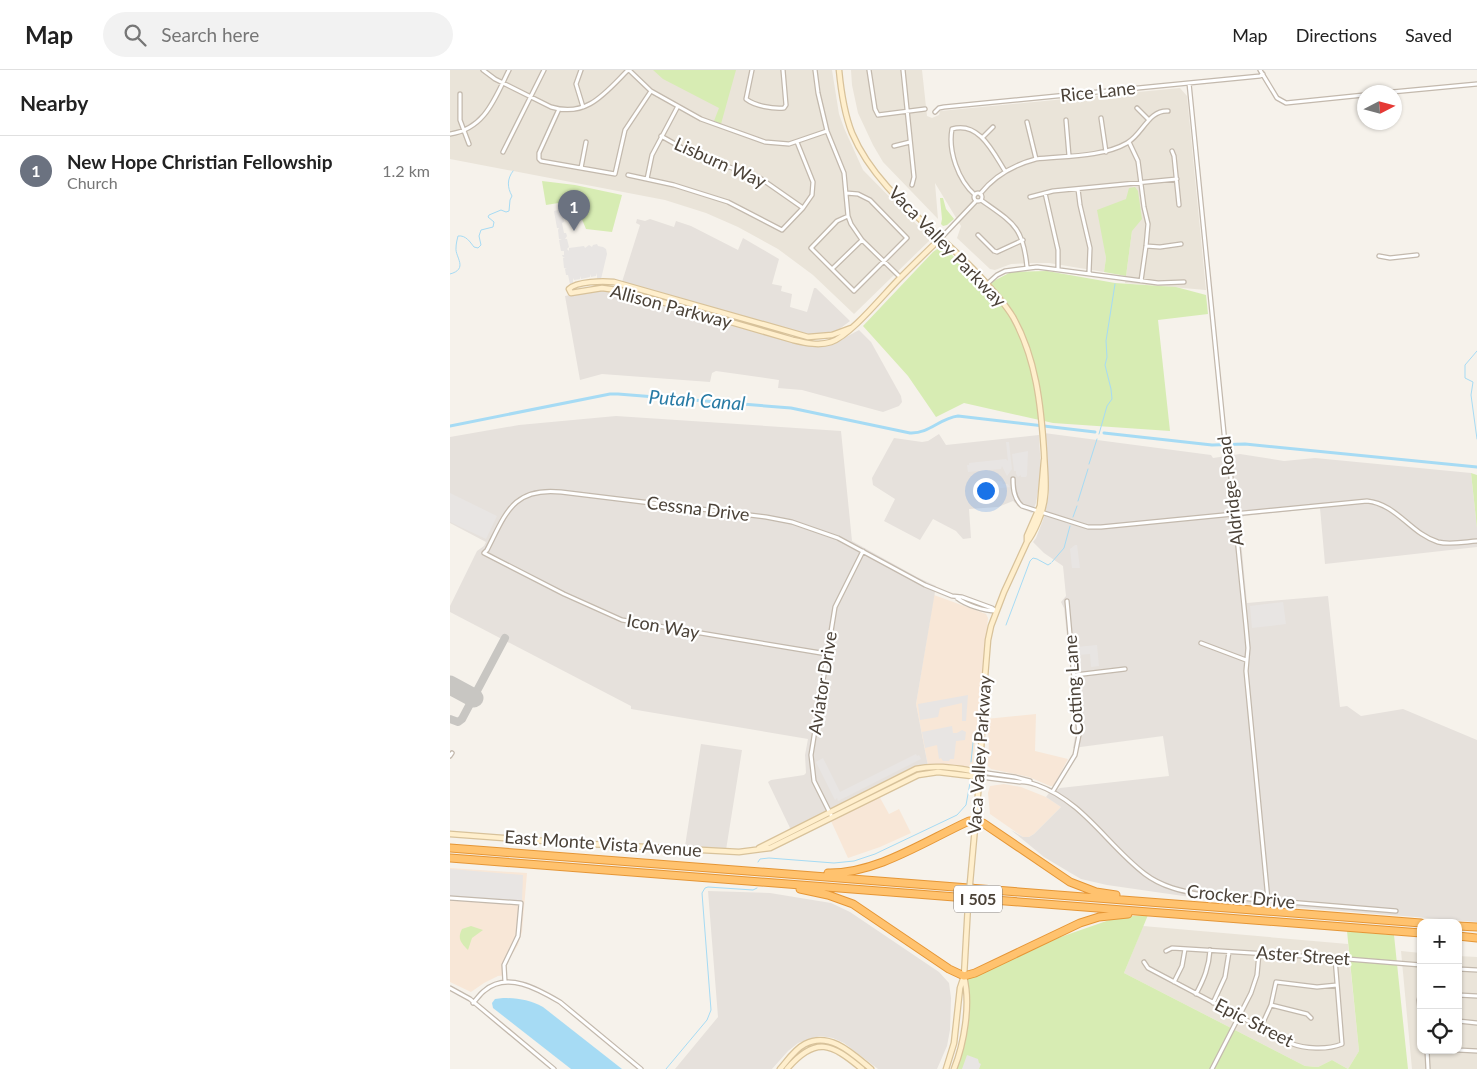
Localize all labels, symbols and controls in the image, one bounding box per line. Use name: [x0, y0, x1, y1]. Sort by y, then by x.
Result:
search box: [103, 12, 453, 57]
text: Map: [25, 20, 73, 49]
icon: search: [121, 21, 149, 49]
text: Search here: [161, 23, 259, 46]
text: Map: [1232, 24, 1268, 46]
text: Directions: [1296, 24, 1377, 46]
text: Saved: [1405, 24, 1452, 46]
street label: Rice Lane: [1059, 76, 1137, 106]
north arrow: [1357, 85, 1402, 130]
text: Nearby: [20, 90, 88, 115]
street label: Lisburn Way: [671, 132, 770, 192]
text: New Hope Christian Fellowship: [67, 150, 332, 173]
text: 1: [31, 161, 41, 180]
text: 1.2 km: [382, 161, 430, 180]
text: Church: [67, 173, 118, 192]
street label: Vaca Valley Parkway: [884, 181, 1012, 312]
pin: 1: [558, 190, 590, 231]
street label: Allison Parkway: [608, 279, 735, 333]
water label: Putah Canal: [648, 385, 746, 414]
street label: Aldridge Road: [1212, 435, 1248, 547]
your location: [973, 478, 999, 504]
street label: Cessna Drive: [645, 491, 751, 525]
street label: Icon Way: [625, 609, 702, 643]
street label: Aviator Drive: [803, 630, 841, 736]
street label: Cotting Lane: [1059, 634, 1087, 736]
street label: Vaca Valley Parkway: [962, 674, 996, 835]
street label: East Monte Vista Avenue: [504, 825, 703, 861]
street label: Crocker Drive: [1186, 879, 1296, 913]
road number: I 505: [954, 886, 1002, 912]
map controls: [1417, 919, 1462, 1054]
button: +: [1417, 919, 1462, 964]
street label: Aster Street: [1255, 941, 1351, 969]
button: −: [1417, 964, 1462, 1009]
street label: Epic Street: [1212, 993, 1298, 1051]
button: locate: [1417, 1009, 1462, 1054]

